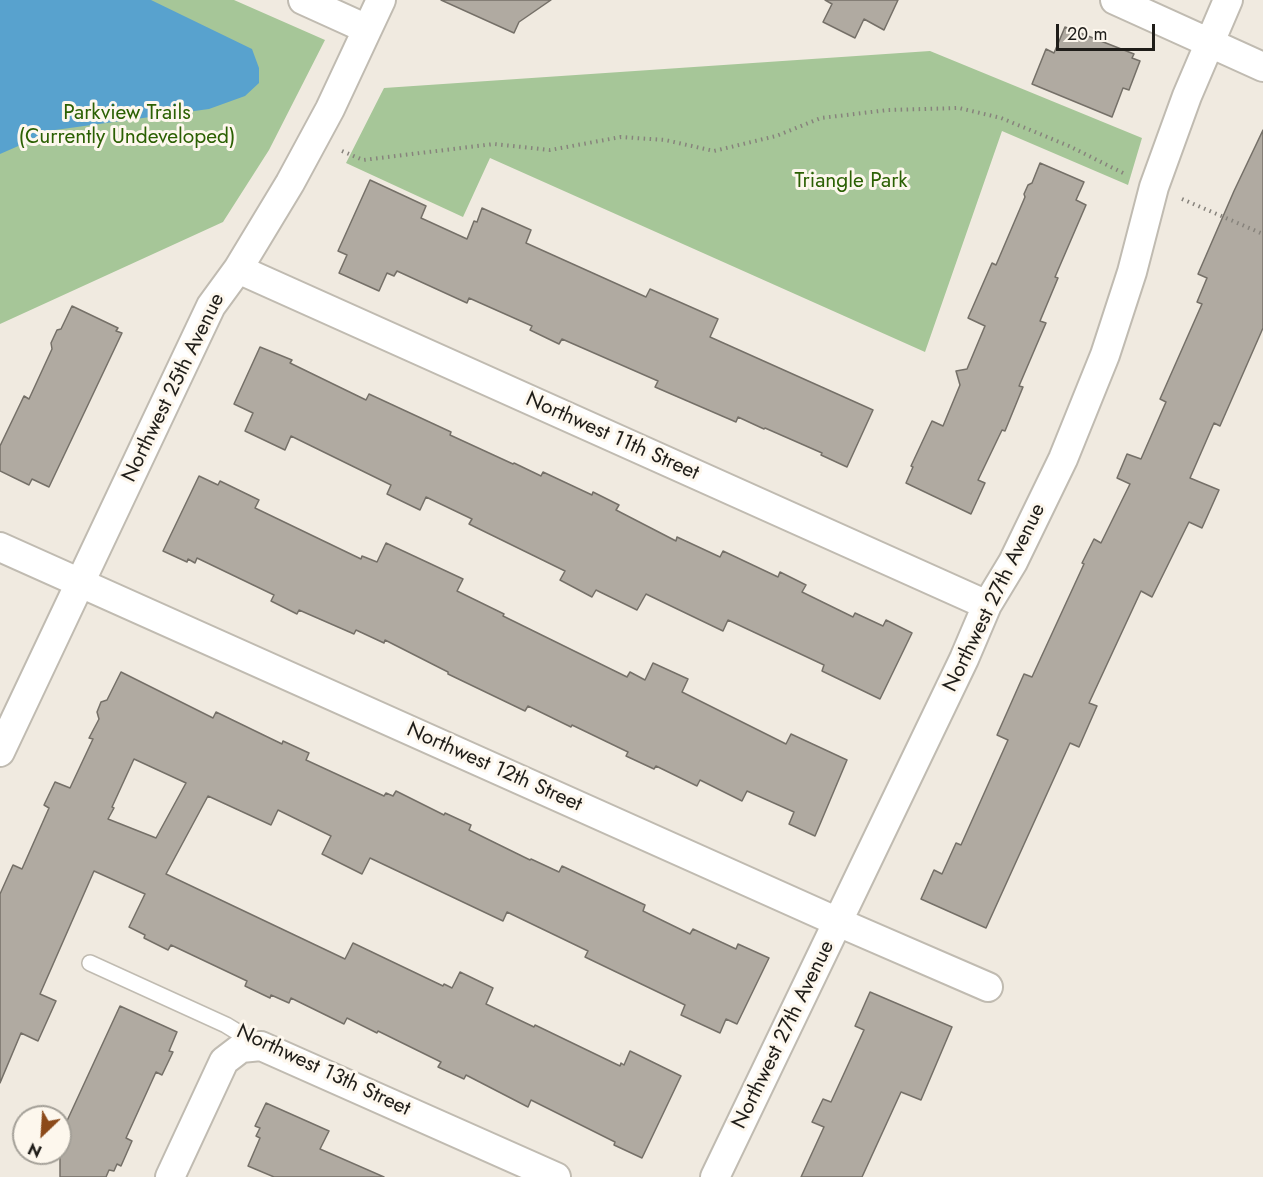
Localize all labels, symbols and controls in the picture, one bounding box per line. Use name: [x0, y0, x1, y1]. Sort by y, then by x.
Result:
scale bar: [1059, 12, 1158, 50]
text: 20 m: [1067, 21, 1107, 47]
park label: Parkview Trails (Currently Undeveloped): [18, 101, 236, 151]
park label: Triangle Park: [794, 169, 908, 195]
street label: Northwest 25th Avenue: [117, 289, 231, 487]
street label: Northwest 11th Street: [522, 387, 702, 487]
street label: Northwest 27th Avenue: [938, 500, 1052, 696]
street label: Northwest 12th Street: [402, 718, 586, 818]
street label: Northwest 27th Avenue: [727, 937, 841, 1133]
street label: Northwest 13th Street: [232, 1020, 414, 1122]
north arrow: [12, 1105, 72, 1165]
text: N: [24, 1137, 46, 1163]

